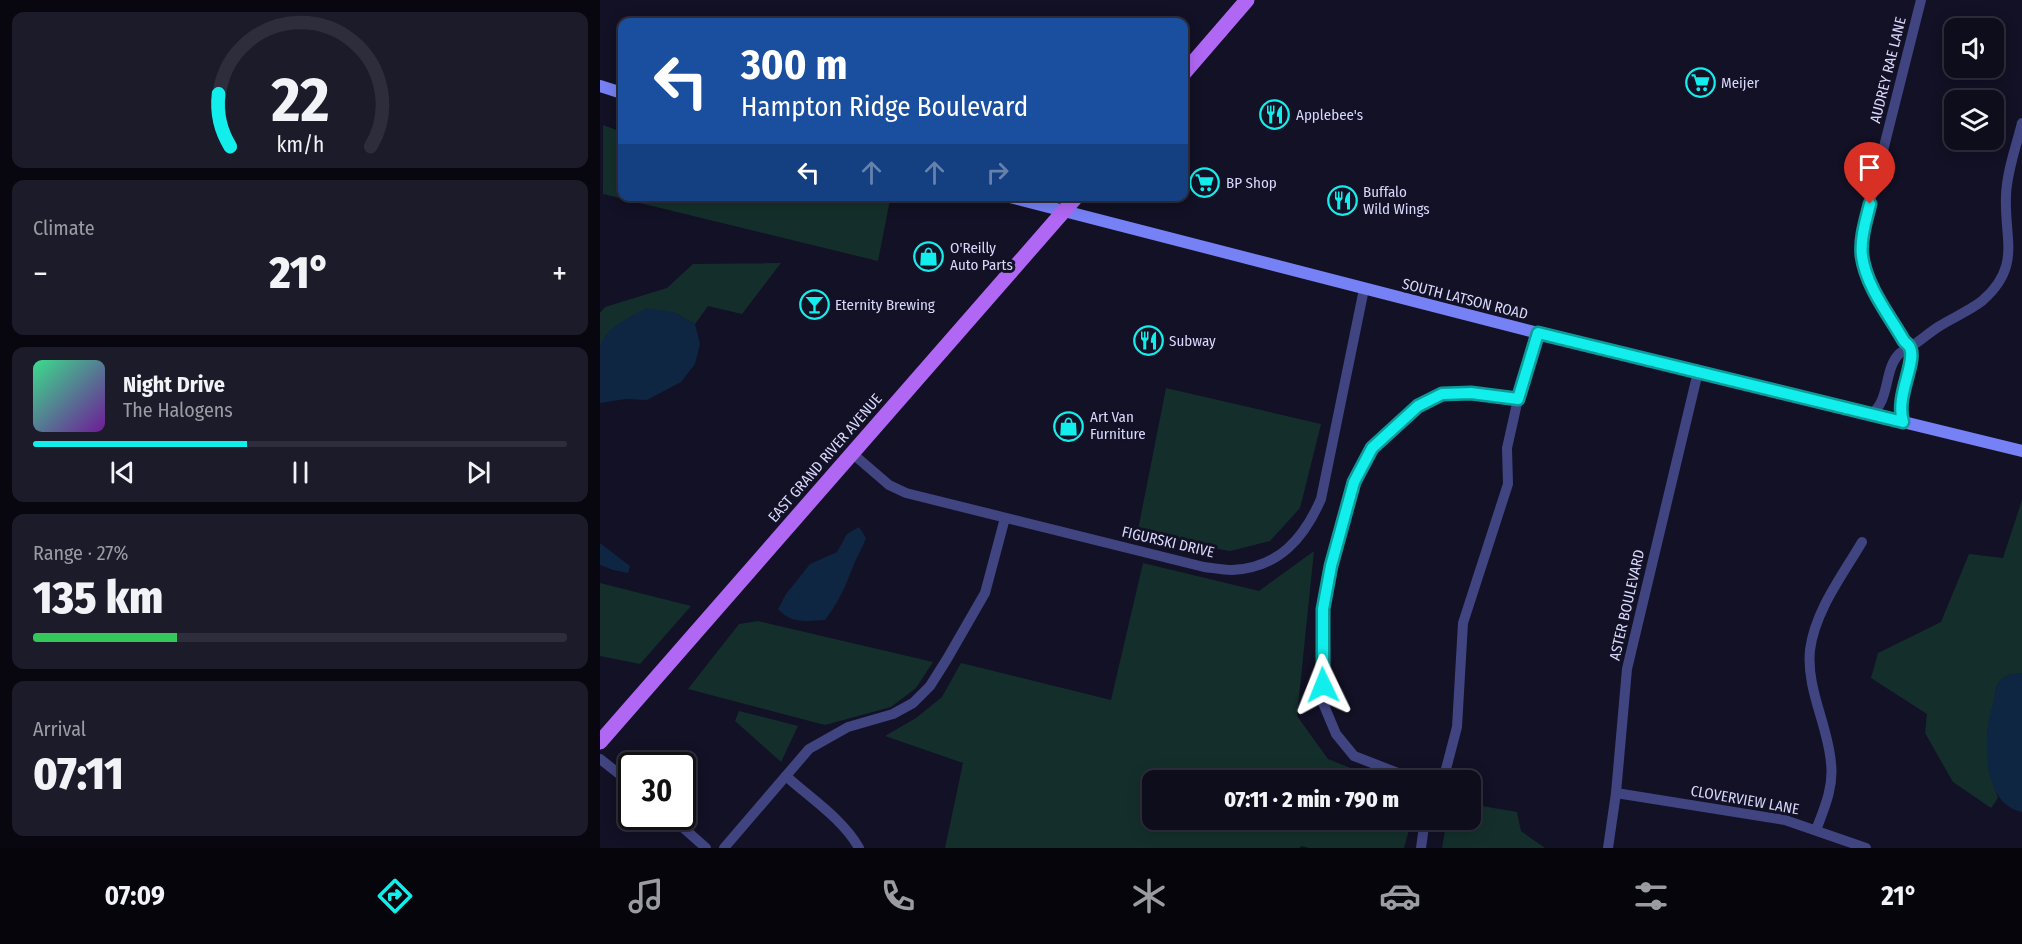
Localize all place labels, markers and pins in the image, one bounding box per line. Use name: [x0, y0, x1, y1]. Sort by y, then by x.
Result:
supermarket icon: Meijer: [1684, 67, 1716, 99]
place label: Meijer: [1721, 74, 1760, 92]
restaurant icon: Applebee's: [1259, 99, 1291, 131]
place label: Applebee's: [1296, 106, 1363, 124]
pin: [1844, 142, 1895, 204]
supermarket icon: BP Shop: [1189, 167, 1221, 199]
place label: BP Shop: [1226, 174, 1277, 192]
place label: Buffalo Wild Wings: [1363, 183, 1430, 218]
restaurant icon: Buffalo Wild Wings: [1326, 185, 1358, 217]
place label: O'Reilly Auto Parts: [950, 239, 1013, 274]
shop icon: O'Reilly Auto Parts: [913, 241, 945, 273]
bar icon: Eternity Brewing: [798, 289, 830, 321]
place label: Eternity Brewing: [835, 296, 935, 314]
restaurant icon: Subway: [1132, 325, 1164, 357]
place label: Subway: [1169, 332, 1216, 350]
place label: Art Van Furniture: [1090, 408, 1146, 443]
shop icon: Art Van Furniture: [1053, 410, 1085, 442]

